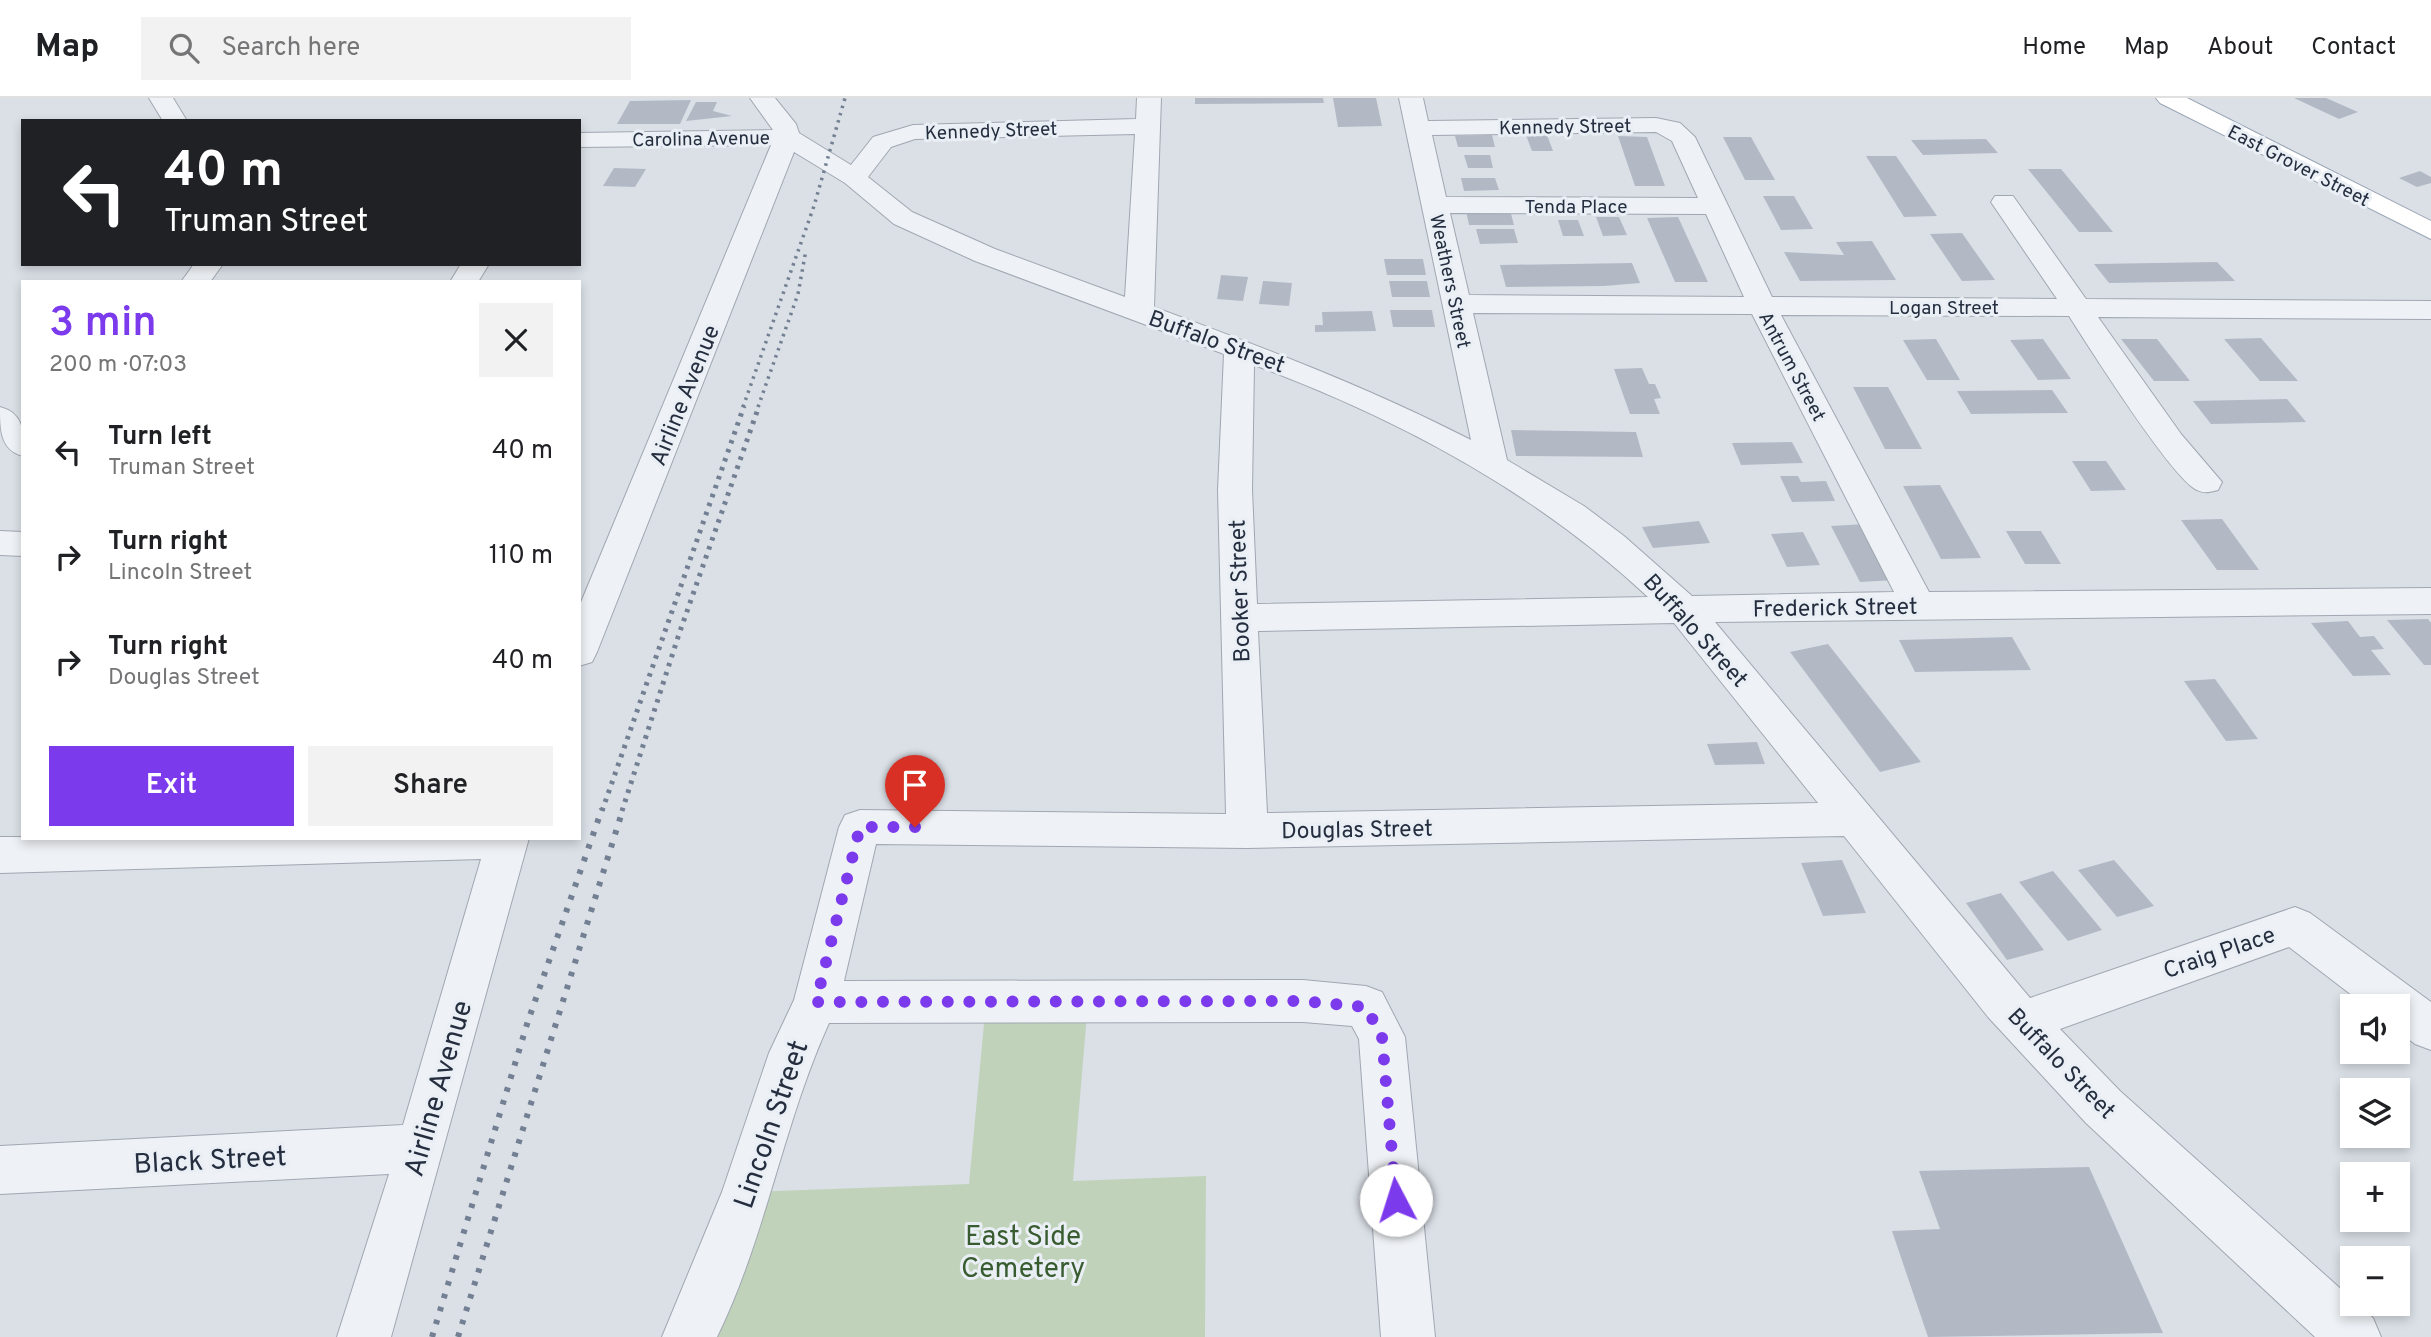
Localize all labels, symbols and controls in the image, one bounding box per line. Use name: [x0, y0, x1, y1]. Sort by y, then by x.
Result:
search box: [141, 17, 631, 80]
text: Map: [35, 27, 99, 69]
icon: search: [165, 29, 203, 67]
text: Search here: [221, 32, 360, 65]
text: Home: [2022, 33, 2086, 63]
text: Map: [2124, 33, 2169, 63]
text: About: [2207, 33, 2273, 63]
text: Contact: [2311, 33, 2396, 63]
street label: Kennedy Street: [1499, 115, 1631, 141]
street label: Kennedy Street: [924, 118, 1058, 146]
street label: East Grover Street: [2223, 121, 2373, 213]
street label: Carolina Avenue: [632, 127, 770, 153]
text: 40 m: [164, 142, 283, 204]
icon: left: [49, 147, 140, 238]
street label: Tenda Place: [1525, 196, 1628, 220]
text: Truman Street: [164, 203, 368, 243]
street label: Weathers Street: [1423, 212, 1475, 351]
street label: Logan Street: [1889, 297, 1999, 321]
text: 3 min: [49, 298, 157, 351]
button: close: [479, 303, 553, 377]
street label: Buffalo Street: [1144, 305, 1288, 381]
street label: Antrum Street: [1752, 308, 1830, 426]
street label: Airline Avenue: [645, 321, 728, 471]
text: 200 m · 07:03: [49, 351, 187, 380]
text: Turn left: [108, 421, 212, 454]
icon: left: [49, 433, 87, 471]
text: 40 m: [492, 435, 553, 468]
text: Truman Street: [108, 454, 255, 483]
street label: Booker Street: [1225, 519, 1258, 663]
text: Turn right: [108, 526, 228, 559]
icon: right: [49, 538, 87, 576]
text: 110 m: [489, 540, 553, 573]
text: Lincoln Street: [108, 559, 252, 588]
street label: Buffalo Street: [1635, 569, 1753, 695]
street label: Frederick Street: [1752, 594, 1918, 625]
text: Turn right: [108, 631, 228, 664]
icon: right: [49, 643, 87, 681]
text: 40 m: [492, 645, 553, 678]
text: Douglas Street: [108, 664, 260, 693]
button: Exit: [49, 746, 294, 826]
button: Share: [308, 746, 553, 826]
pin: [885, 755, 945, 827]
icon: arrive: [896, 766, 934, 804]
street label: Douglas Street: [1281, 816, 1433, 847]
street label: Craig Place: [2160, 922, 2280, 987]
map controls: [2340, 994, 2410, 1316]
button: sound: [2340, 994, 2410, 1064]
street label: Airline Avenue: [398, 997, 482, 1181]
street label: Buffalo Street: [2000, 1003, 2120, 1126]
street label: Lincoln Street: [727, 1036, 818, 1214]
button: layers: [2340, 1078, 2410, 1148]
street label: Black Street: [133, 1140, 288, 1184]
button: +: [2340, 1162, 2410, 1232]
position arrow: [1359, 1163, 1433, 1237]
park label: East Side Cemetery: [961, 1220, 1085, 1288]
button: −: [2340, 1246, 2410, 1316]

